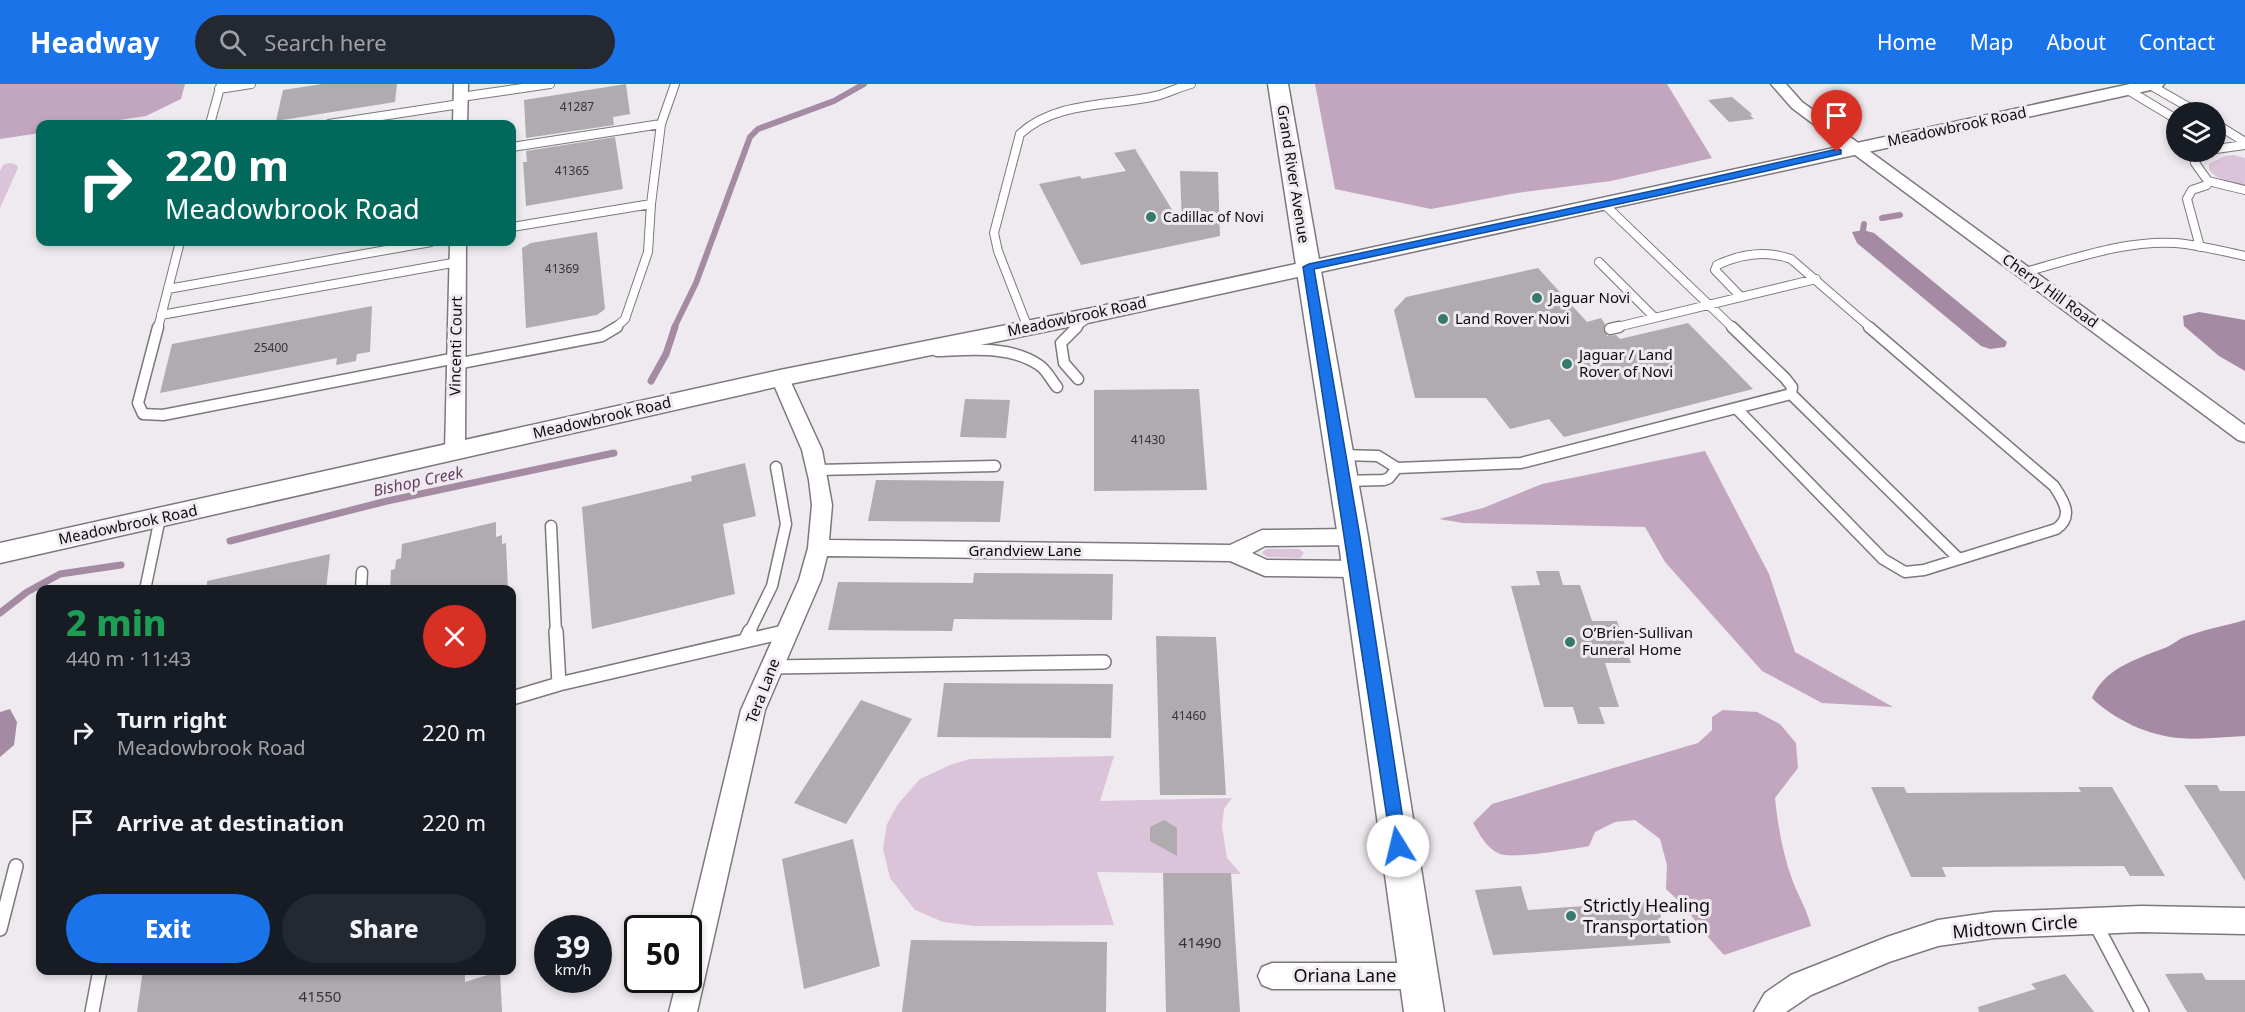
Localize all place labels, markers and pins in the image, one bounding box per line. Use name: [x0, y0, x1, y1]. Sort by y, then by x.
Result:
pin: [1811, 90, 1862, 152]
place label: Cadillac of Novi: [1163, 207, 1264, 226]
marker: Cadillac of Novi: [1144, 210, 1158, 224]
place label: Jaguar Novi: [1547, 287, 1630, 307]
marker: Jaguar Novi: [1530, 291, 1544, 305]
place label: Land Rover Novi: [1455, 308, 1570, 328]
marker: Land Rover Novi: [1436, 312, 1450, 326]
place label: Jaguar / Land Rover of Novi: [1577, 344, 1673, 381]
marker: Jaguar / Land Rover of Novi: [1560, 357, 1574, 371]
place label: O’Brien-Sullivan Funeral Home: [1582, 622, 1693, 659]
marker: O’Brien-Sullivan Funeral Home: [1563, 635, 1577, 649]
place label: Strictly Healing Transportation: [1583, 893, 1710, 938]
marker: Strictly Healing Transportation: [1564, 909, 1578, 923]

